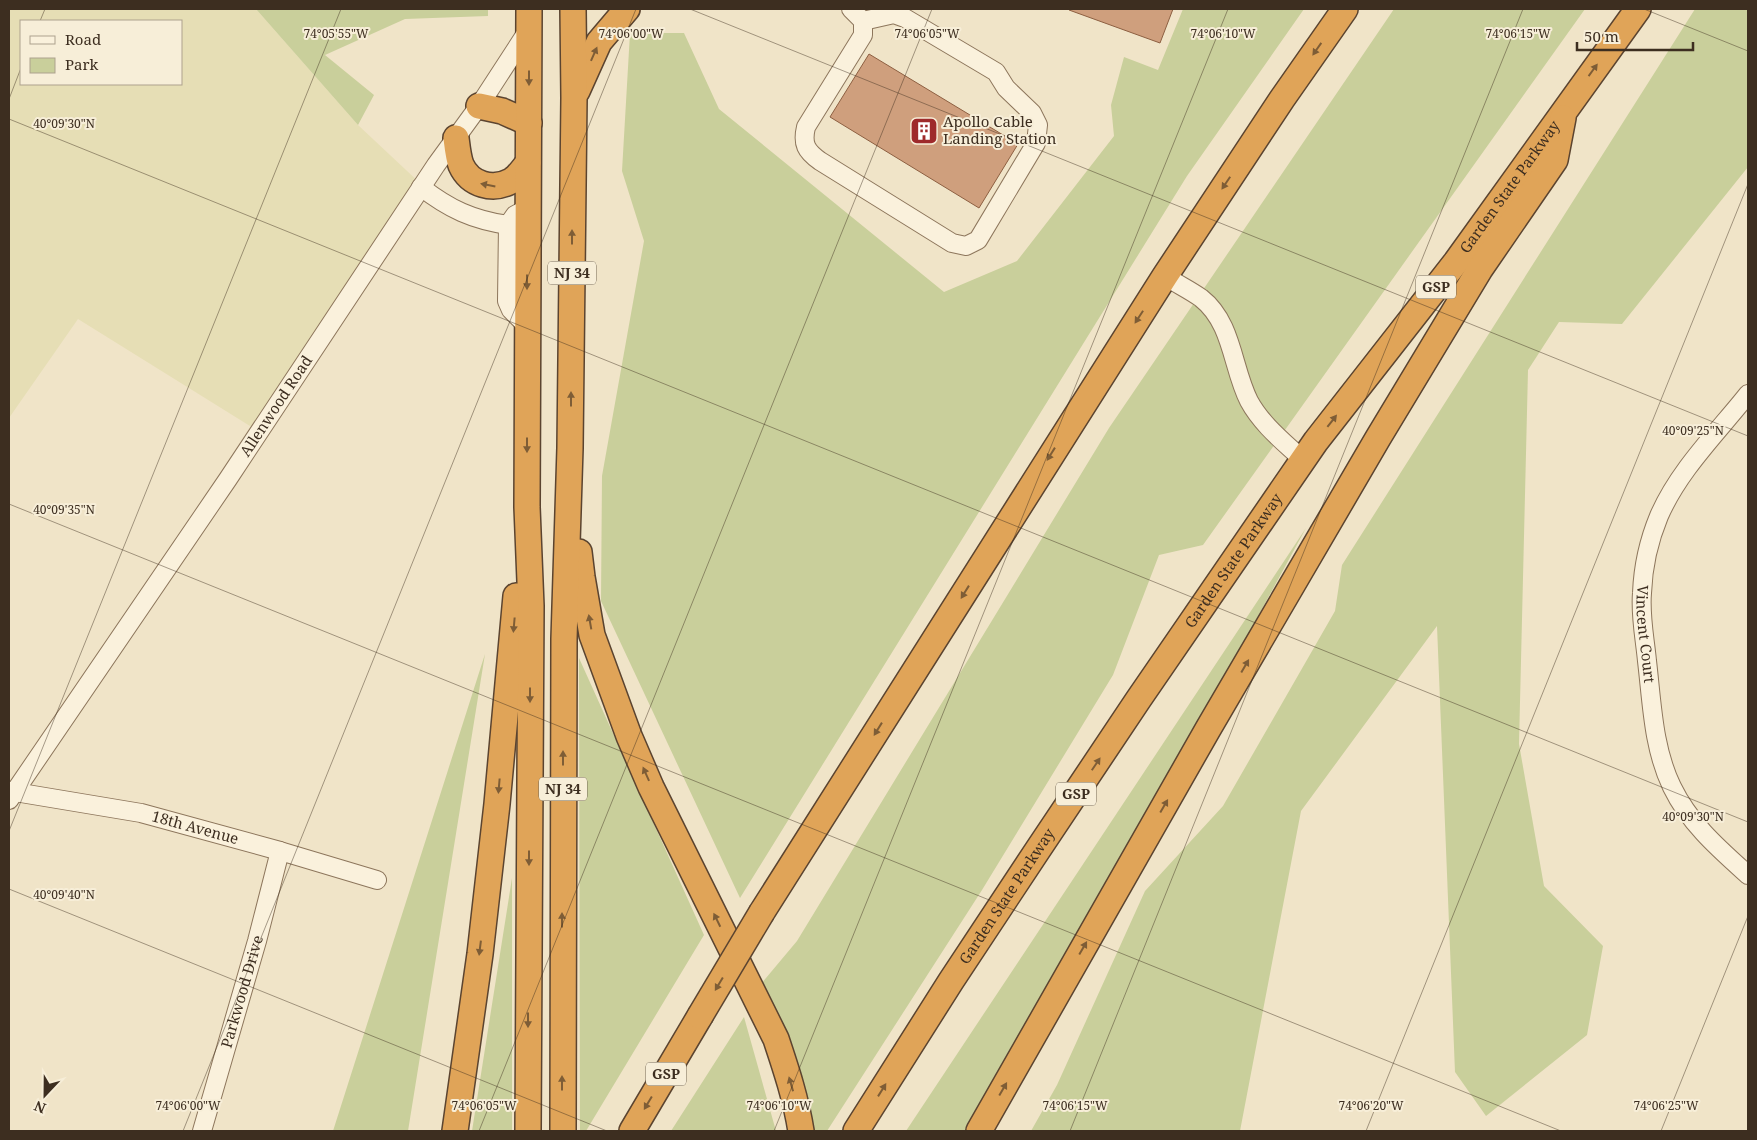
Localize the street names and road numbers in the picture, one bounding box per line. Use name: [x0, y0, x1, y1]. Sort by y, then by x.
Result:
street label: Garden State Parkway: [1455, 116, 1564, 257]
road number: NJ 34: [548, 262, 596, 284]
road number: GSP: [1416, 276, 1456, 298]
street label: Allenwood Road: [235, 351, 316, 460]
street label: Garden State Parkway: [1180, 489, 1286, 631]
street label: Vincent Court: [1633, 584, 1660, 684]
road number: NJ 34: [539, 778, 587, 801]
road number: GSP: [1056, 782, 1096, 806]
street label: 18th Avenue: [150, 805, 241, 848]
street label: Garden State Parkway: [954, 824, 1059, 968]
street label: Parkwood Drive: [216, 933, 267, 1050]
road number: GSP: [646, 1062, 686, 1086]

